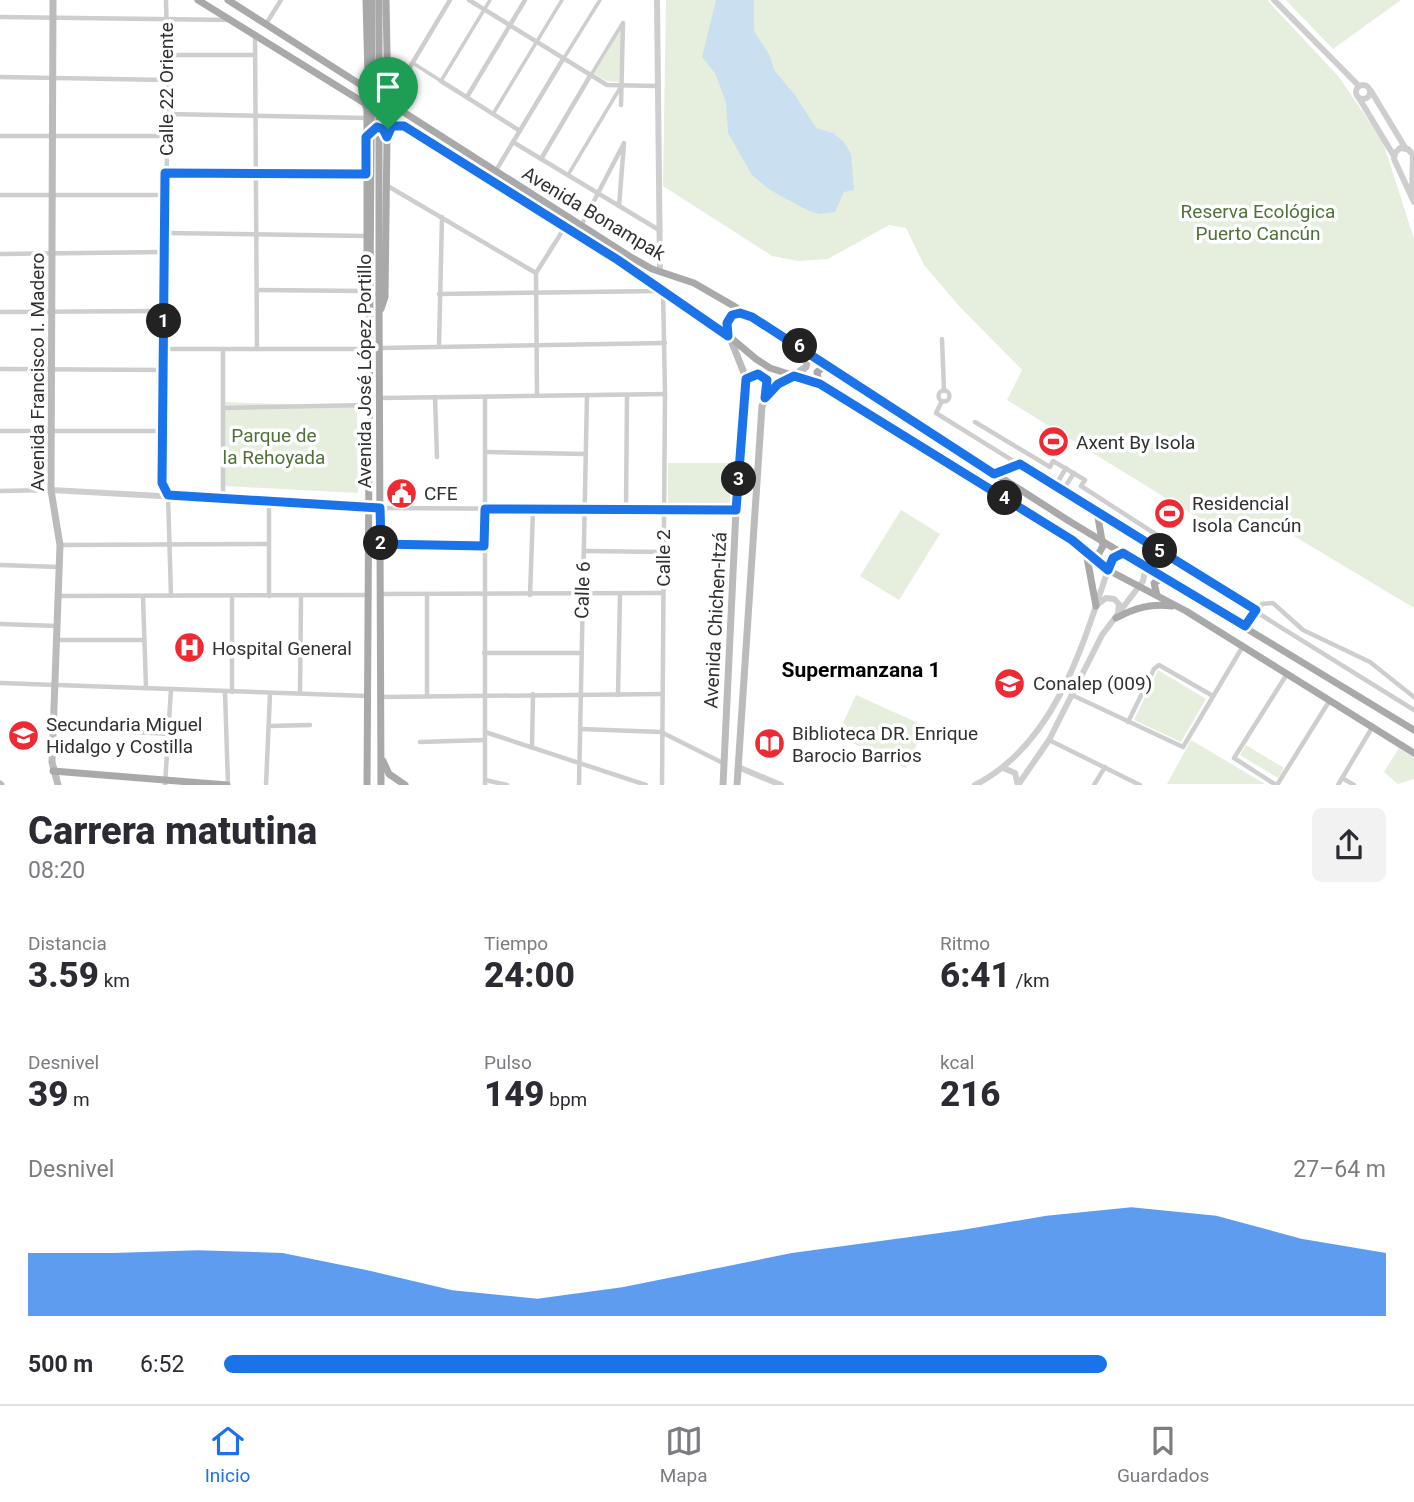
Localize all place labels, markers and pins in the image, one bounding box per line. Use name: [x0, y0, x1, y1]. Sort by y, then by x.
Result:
pin: [358, 57, 418, 129]
pin: 1: [146, 304, 182, 338]
pin: 6: [782, 328, 818, 364]
sports icon: Axent By Isola: [1036, 425, 1070, 459]
place label: Axent By Isola: [1076, 431, 1195, 454]
pin: 3: [722, 462, 756, 496]
public building icon: CFE: [384, 476, 418, 510]
pin: 4: [988, 480, 1023, 516]
place label: CFE: [424, 482, 458, 505]
place label: Residencial Isola Cancún: [1192, 492, 1302, 537]
sports icon: Residencial Isola Cancún: [1152, 497, 1186, 531]
pin: 2: [364, 526, 398, 560]
pin: 5: [1142, 534, 1178, 568]
hospital icon: Hospital General: [172, 631, 206, 665]
place label: Hospital General: [212, 637, 352, 660]
school or university icon: Conalep (009): [993, 666, 1027, 700]
place label: Conalep (009): [1033, 672, 1152, 695]
place label: Secundaria Miguel Hidalgo y Costilla: [46, 713, 202, 758]
school or university icon: Secundaria Miguel Hidalgo y Costilla: [6, 718, 40, 752]
place label: Biblioteca DR. Enrique Barocio Barrios: [792, 722, 978, 767]
library icon: Biblioteca DR. Enrique Barocio Barrios: [752, 727, 786, 761]

